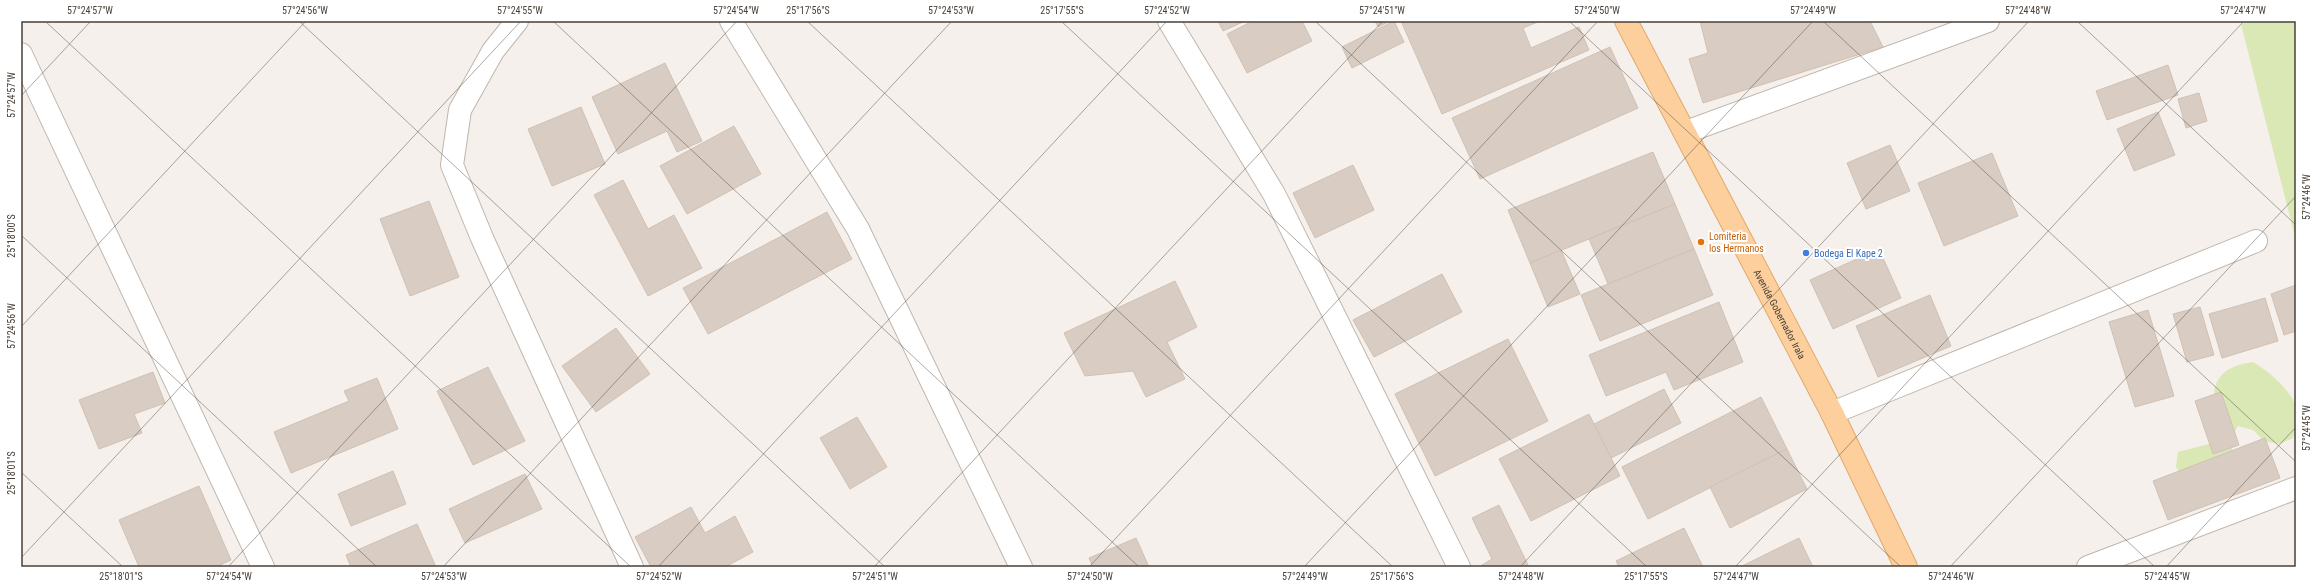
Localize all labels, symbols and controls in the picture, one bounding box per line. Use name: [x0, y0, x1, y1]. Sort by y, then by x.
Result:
text: 57°24'57"W: [67, 5, 113, 16]
text: 57°24'56"W: [282, 5, 328, 16]
text: 57°24'55"W: [497, 5, 543, 16]
text: 57°24'54"W: [713, 5, 759, 16]
text: 25°17'56"S: [786, 5, 830, 16]
text: 57°24'53"W: [928, 5, 974, 16]
text: 25°17'55"S: [1040, 5, 1084, 16]
text: 57°24'52"W: [1144, 5, 1190, 16]
text: 57°24'51"W: [1359, 5, 1405, 16]
text: 57°24'50"W: [1574, 5, 1620, 16]
text: 57°24'49"W: [1790, 5, 1836, 16]
text: 57°24'48"W: [2005, 5, 2051, 16]
text: 57°24'47"W: [2220, 5, 2266, 16]
text: 57°24'57"W: [6, 72, 17, 118]
text: 57°24'46"W: [2301, 174, 2312, 220]
text: 25°18'00"S: [6, 214, 17, 258]
place label: Lomiteria los Hermanos: [1709, 231, 1764, 254]
marker: Lomiteria los Hermanos: [1696, 237, 1706, 247]
marker: Bodega El Kape 2: [1801, 248, 1811, 258]
place label: Bodega El Kape 2: [1814, 248, 1883, 259]
street label: Avenida Gobernador Irala: [1752, 267, 1808, 361]
text: 57°24'56"W: [6, 303, 17, 349]
text: 57°24'45"W: [2301, 405, 2312, 451]
text: 25°18'01"S: [6, 451, 17, 495]
text: 25°18'01"S: [99, 571, 143, 582]
text: 57°24'54"W: [206, 571, 252, 582]
text: 57°24'53"W: [421, 571, 467, 582]
text: 57°24'52"W: [636, 571, 682, 582]
text: 57°24'51"W: [852, 571, 898, 582]
text: 57°24'50"W: [1067, 571, 1113, 582]
text: 57°24'49"W: [1282, 571, 1328, 582]
text: 25°17'56"S: [1370, 571, 1414, 582]
text: 57°24'48"W: [1498, 571, 1544, 582]
text: 25°17'55"S: [1624, 571, 1668, 582]
text: 57°24'47"W: [1713, 571, 1759, 582]
text: 57°24'46"W: [1928, 571, 1974, 582]
text: 57°24'45"W: [2144, 571, 2190, 582]

